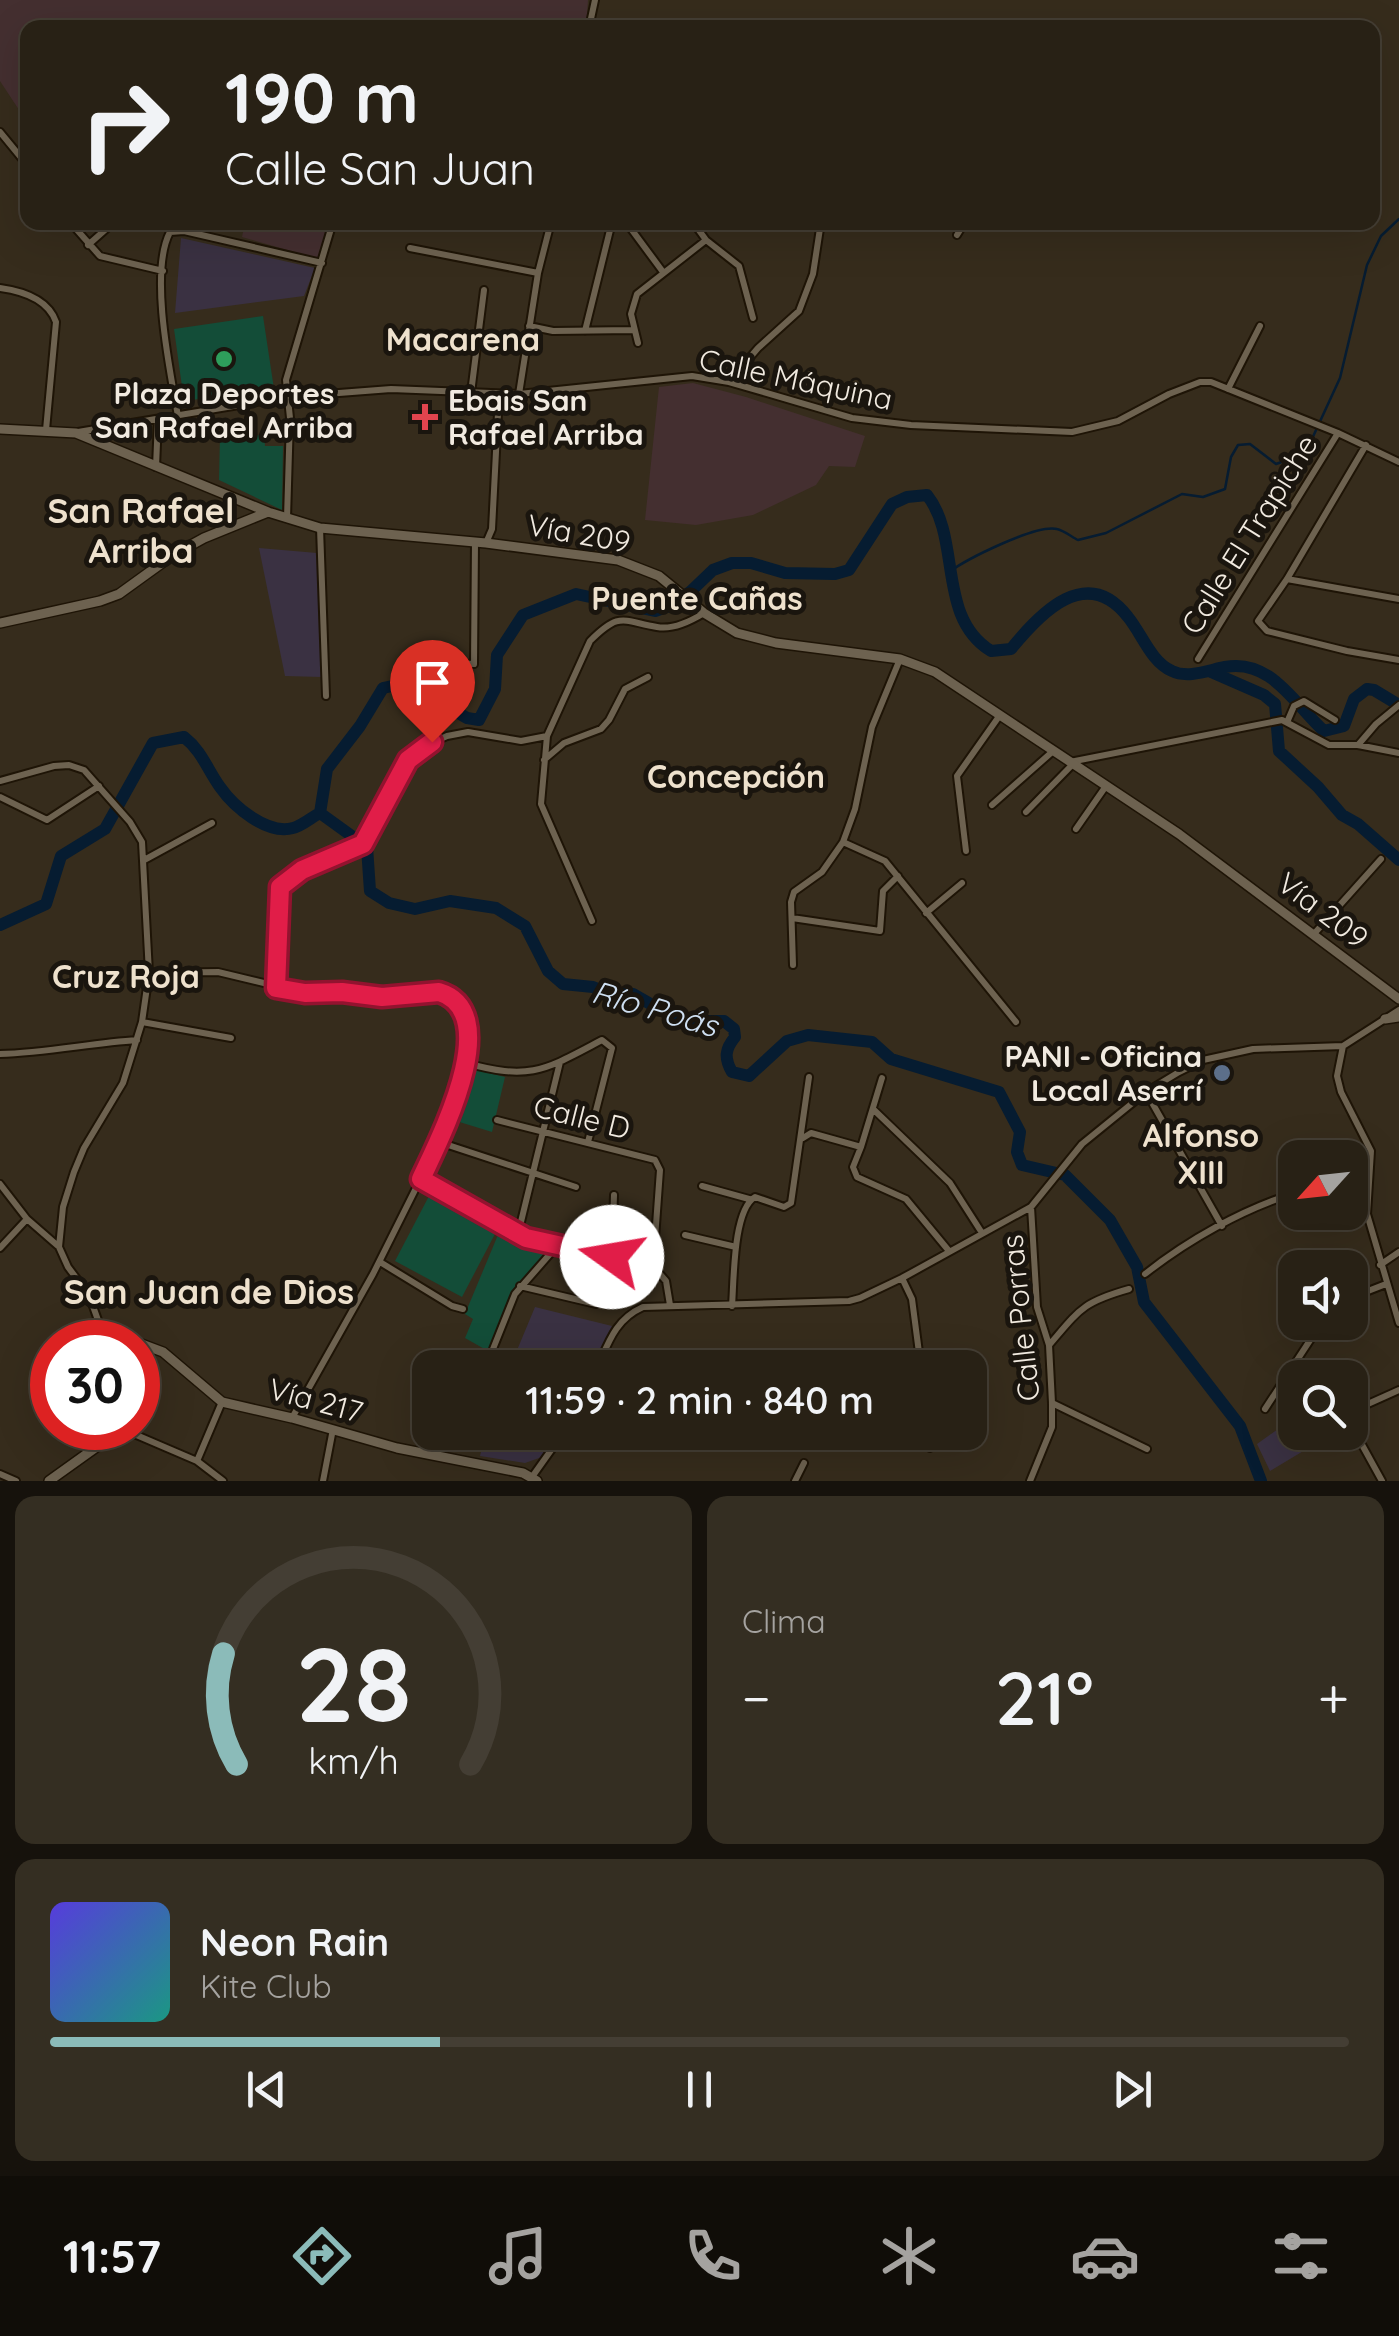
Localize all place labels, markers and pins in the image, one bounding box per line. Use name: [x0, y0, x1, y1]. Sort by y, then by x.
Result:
marker: Plaza Deportes San Rafael Arriba: [213, 348, 235, 370]
place label: Plaza Deportes San Rafael Arriba: [95, 374, 353, 446]
place label: Ebais San Rafael Arriba: [448, 381, 644, 453]
marker: Ebais San Rafael Arriba: [412, 404, 438, 430]
pin: [390, 640, 475, 743]
place label: PANI - Oficina Local Aserrí: [1005, 1037, 1203, 1109]
marker: PANI - Oficina Local Aserrí: [1211, 1062, 1233, 1084]

